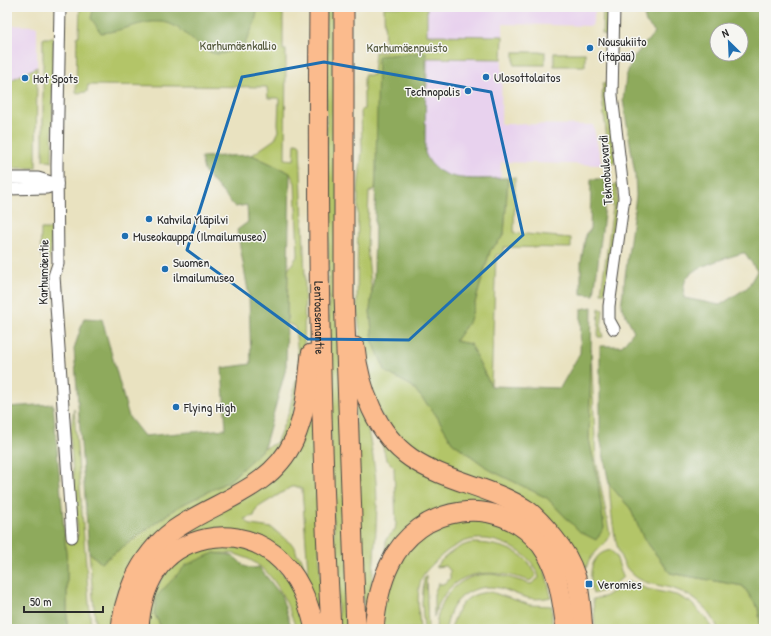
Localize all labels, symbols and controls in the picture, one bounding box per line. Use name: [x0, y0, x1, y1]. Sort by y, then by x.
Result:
north arrow: [709, 22, 749, 62]
text: N: [719, 25, 731, 40]
place label: Nousukiito (itäpää): [598, 32, 647, 65]
park label: Karhumäenkallio: [200, 36, 276, 54]
park label: Karhumäenpuisto: [367, 38, 447, 56]
marker: Nousukiito (itäpää): [585, 43, 595, 53]
place label: Ulosottolaitos: [494, 68, 560, 86]
place label: Hot Spots: [33, 69, 78, 87]
marker: Ulosottolaitos: [481, 72, 491, 82]
marker: Hot Spots: [20, 73, 30, 83]
place label: Technopolis: [405, 82, 460, 100]
marker: Technopolis: [463, 86, 473, 96]
street label: Teknobulevardi: [594, 134, 616, 206]
place label: Kahvila Yläpilvi: [157, 210, 228, 228]
marker: Kahvila Yläpilvi: [144, 214, 154, 224]
place label: Museokauppa (Ilmailumuseo): [133, 227, 267, 245]
marker: Museokauppa (Ilmailumuseo): [120, 231, 130, 241]
street label: Karhumäentie: [33, 239, 53, 305]
place label: Suomen ilmailumuseo: [173, 253, 234, 286]
marker: Suomen ilmailumuseo: [160, 264, 170, 274]
street label: Lentoasemantie: [310, 281, 329, 355]
place label: Flying High: [183, 398, 236, 416]
marker: Flying High: [171, 402, 181, 412]
place label: Veromies: [597, 575, 642, 593]
marker: Veromies: [584, 579, 594, 589]
scale bar: [24, 588, 103, 614]
text: 50 m: [30, 593, 51, 610]

